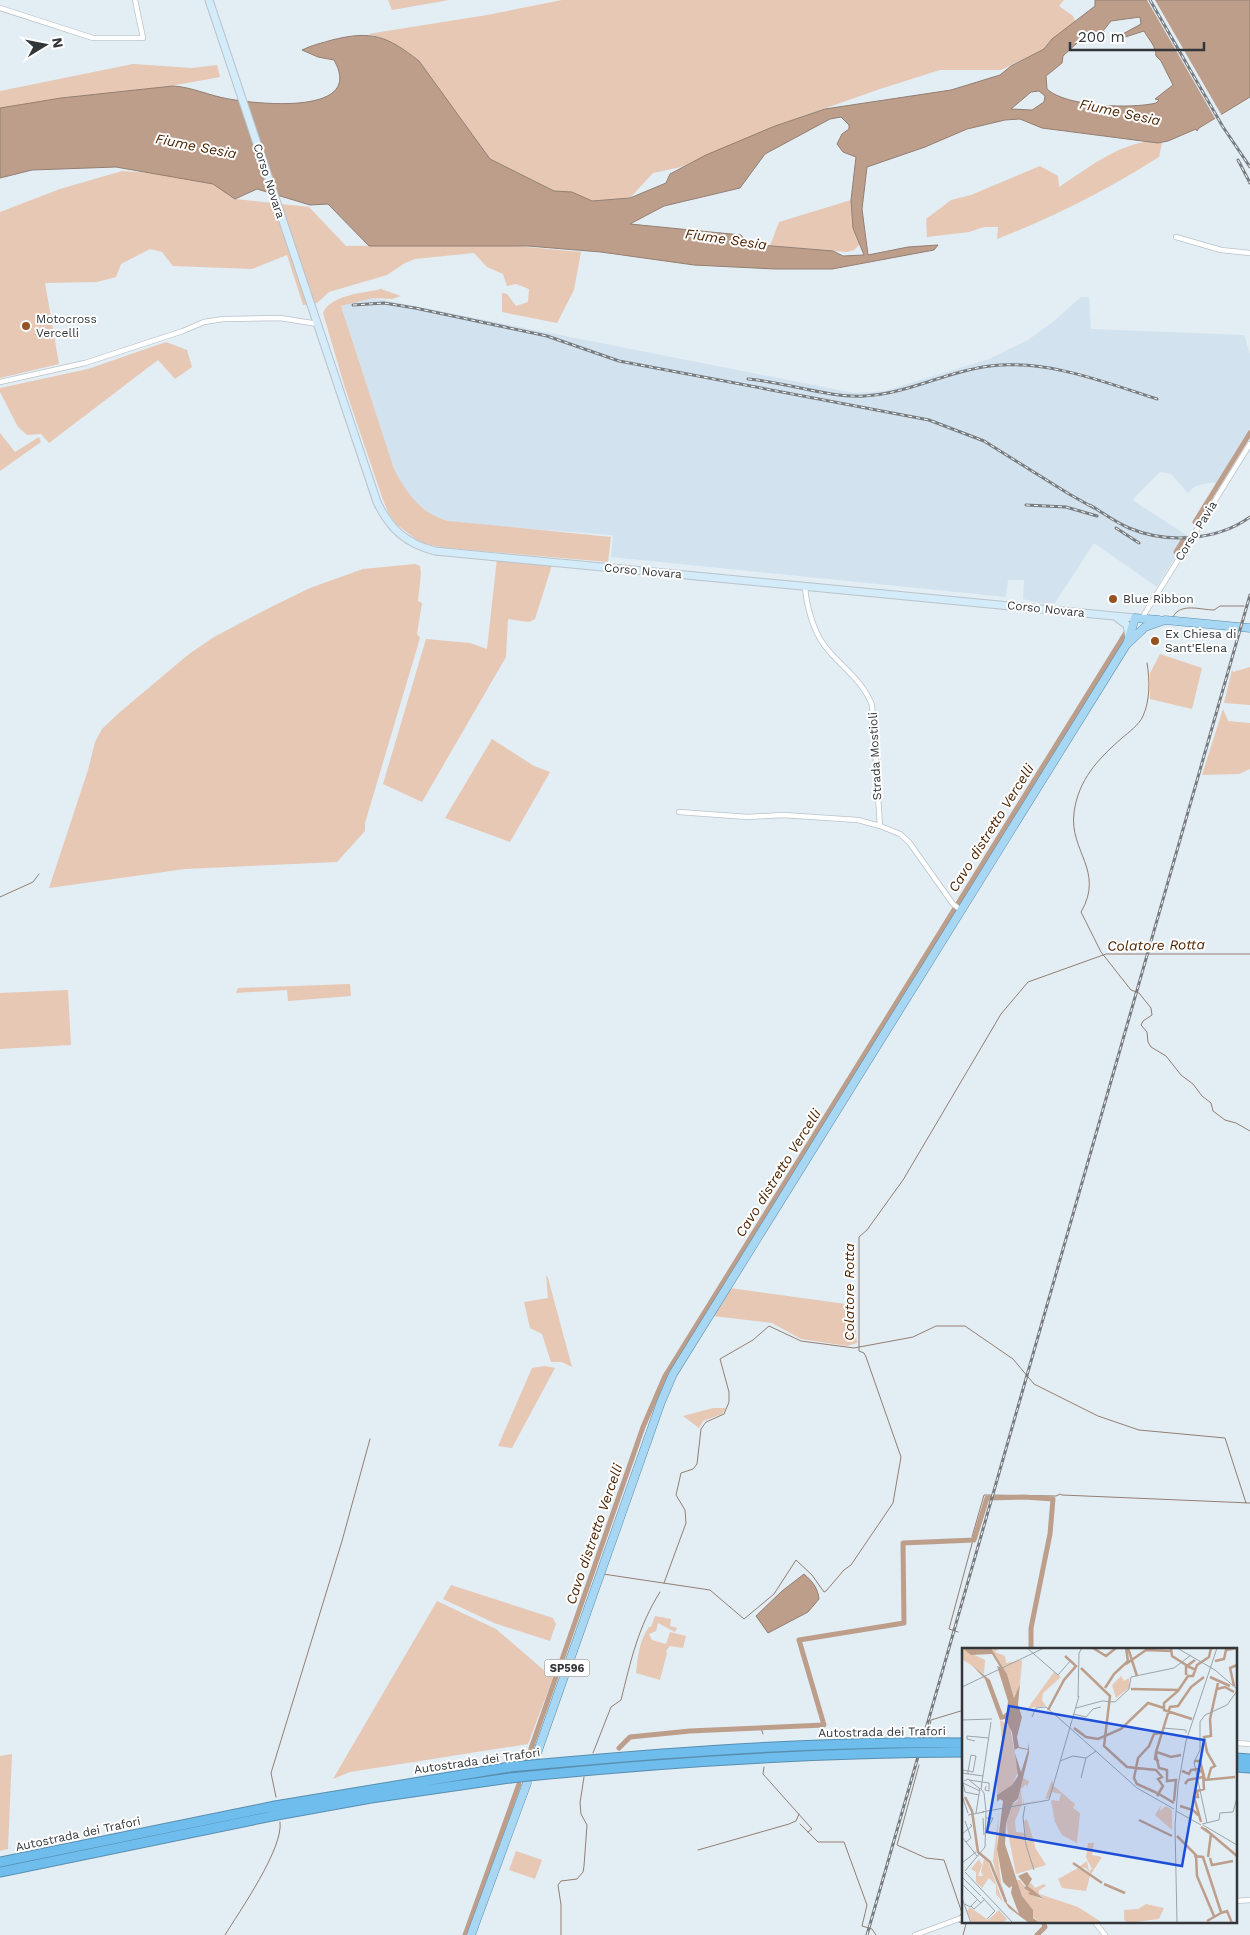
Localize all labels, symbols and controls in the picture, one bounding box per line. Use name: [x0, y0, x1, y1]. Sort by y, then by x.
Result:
north arrow: [20, 20, 70, 70]
scale bar: [1070, 20, 1204, 52]
text: 200 m: [1078, 28, 1125, 46]
text: N: [49, 36, 67, 49]
water label: Fiume Sesia: [1078, 96, 1162, 128]
water label: Fiume Sesia: [154, 130, 238, 162]
street label: Corso Novara: [250, 142, 288, 220]
water label: Fiume Sesia: [684, 225, 768, 253]
place label: Motocross Vercelli: [36, 312, 97, 340]
marker: Motocross Vercelli: [20, 320, 32, 332]
street label: Corso Pavia: [1172, 498, 1220, 563]
street label: Corso Novara: [604, 561, 683, 581]
place label: Blue Ribbon: [1123, 592, 1194, 606]
marker: Blue Ribbon: [1107, 593, 1119, 605]
street label: Corso Novara: [1006, 598, 1086, 620]
place label: Ex Chiesa di Sant'Elena: [1165, 627, 1236, 655]
marker: Ex Chiesa di Sant'Elena: [1149, 635, 1161, 647]
street label: Strada Mostioli: [866, 712, 884, 800]
water label: Cavo distretto Vercelli: [945, 761, 1037, 895]
water label: Colatore Rotta: [1107, 936, 1205, 954]
water label: Cavo distretto Vercelli: [732, 1106, 824, 1240]
water label: Colatore Rotta: [841, 1243, 857, 1341]
water label: Cavo distretto Vercelli: [562, 1461, 626, 1607]
inset map: [962, 1648, 1238, 1922]
road number: SP596: [544, 1660, 590, 1676]
street label: Autostrada dei Trafori: [818, 1724, 946, 1740]
street label: Autostrada dei Trafori: [413, 1745, 541, 1777]
street label: Autostrada dei Trafori: [14, 1814, 142, 1854]

